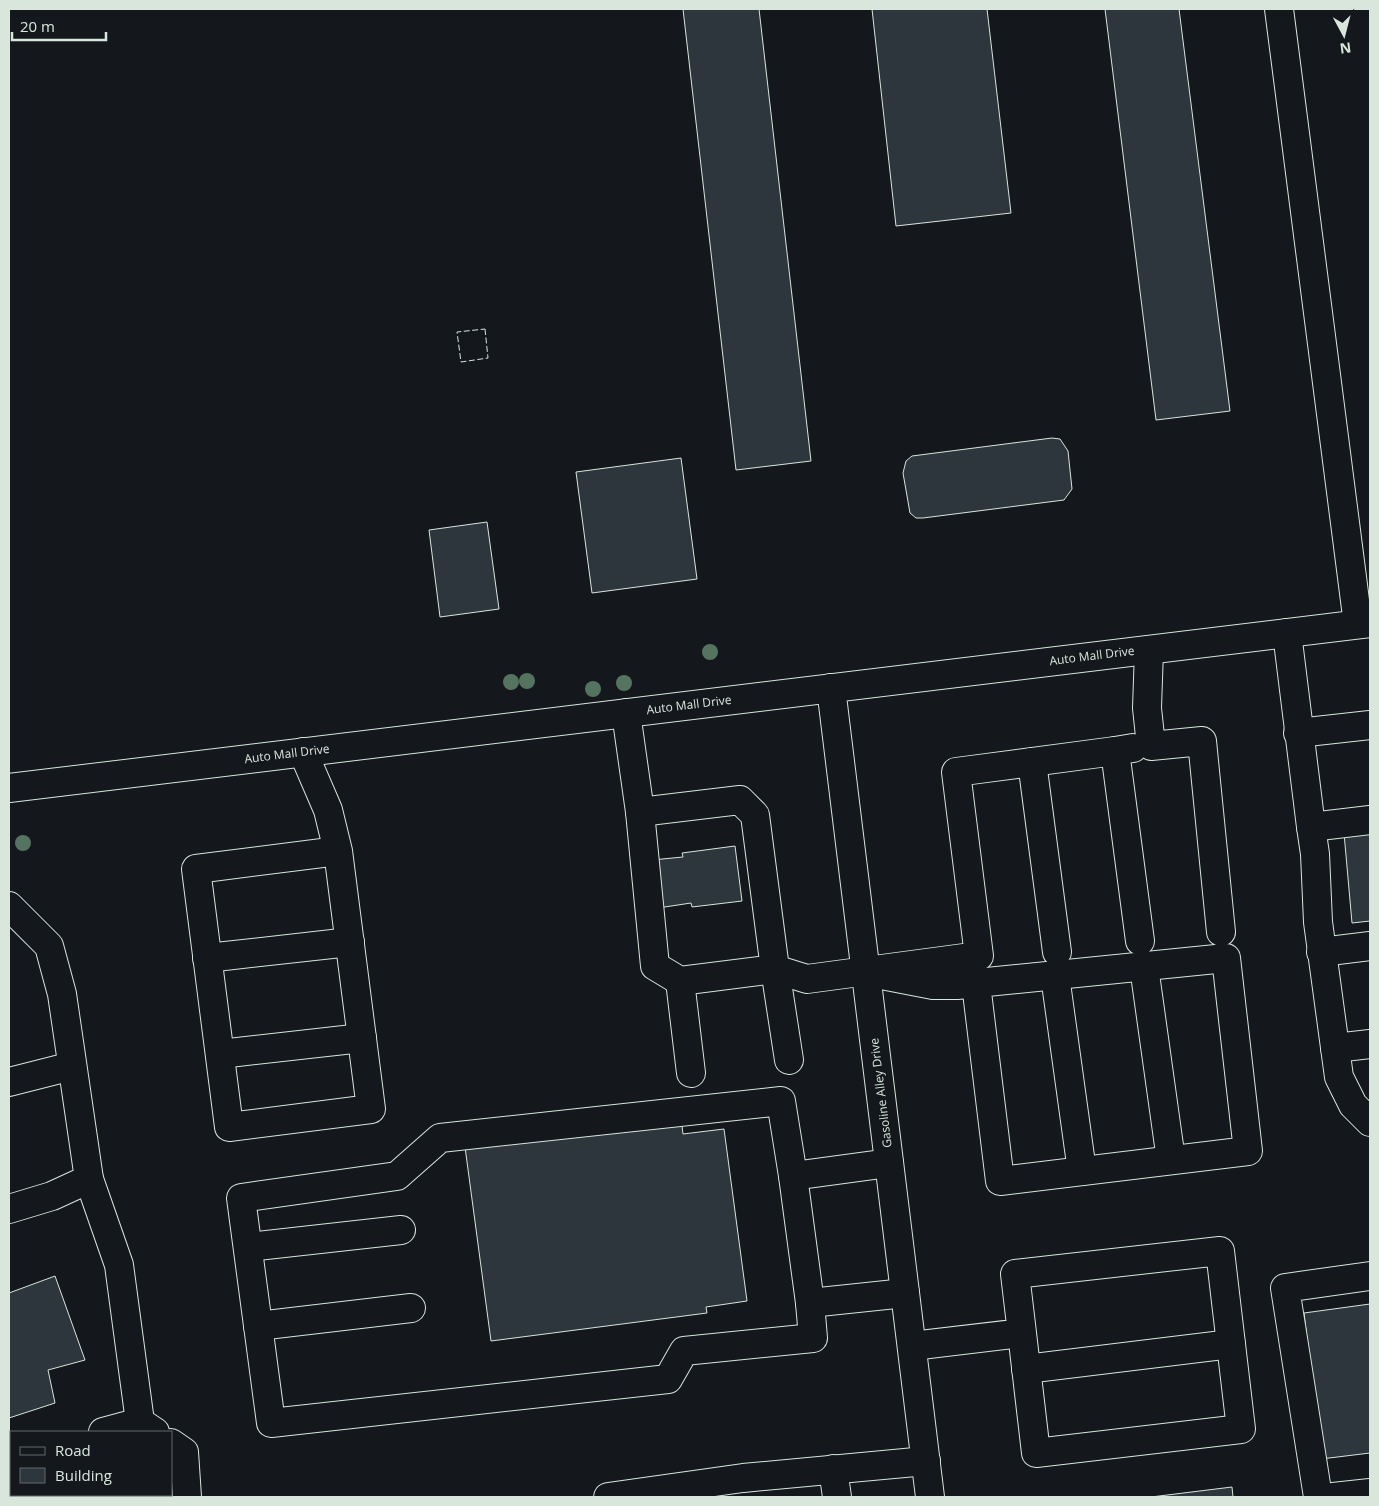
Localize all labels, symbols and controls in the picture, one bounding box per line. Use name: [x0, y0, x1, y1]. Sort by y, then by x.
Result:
scale bar: [12, 10, 106, 42]
north arrow: [1319, 10, 1369, 60]
text: 20 m: [20, 16, 55, 36]
text: N: [1339, 38, 1352, 59]
street label: Auto Mall Drive: [1048, 642, 1136, 669]
street label: Auto Mall Drive: [645, 691, 733, 718]
street label: Auto Mall Drive: [243, 740, 331, 767]
street label: Gasoline Alley Drive: [865, 1037, 896, 1149]
legend: [10, 1431, 172, 1496]
text: Road: [55, 1440, 91, 1460]
text: Building: [55, 1465, 112, 1485]

